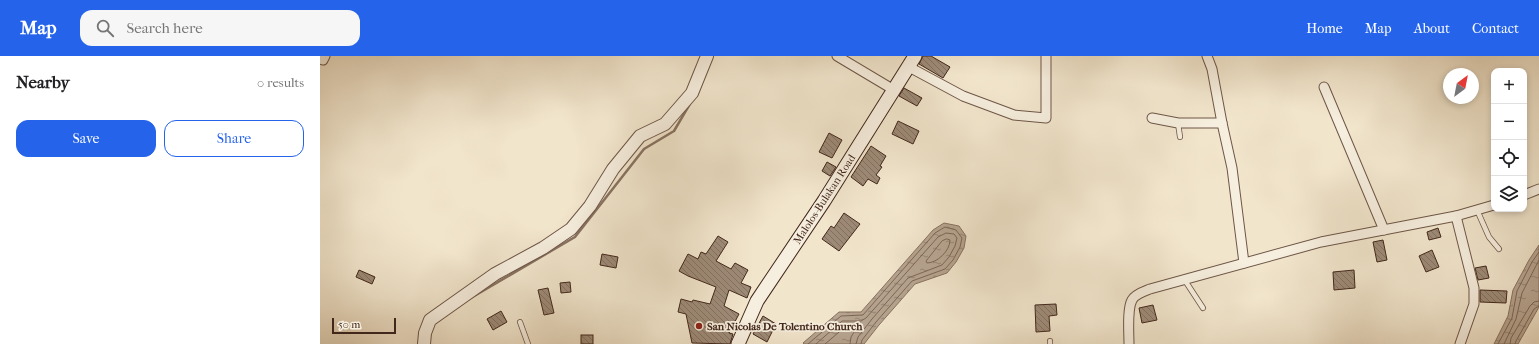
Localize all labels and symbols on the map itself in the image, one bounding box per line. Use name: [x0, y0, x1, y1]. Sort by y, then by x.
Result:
north arrow: [1443, 68, 1479, 104]
street label: Malolos-Bulakan Road: [791, 151, 859, 247]
scale bar: [332, 316, 396, 335]
place label: San Nicolas De Tolentino Church: [707, 320, 863, 333]
marker: San Nicolas De Tolentino Church: [694, 321, 704, 331]

